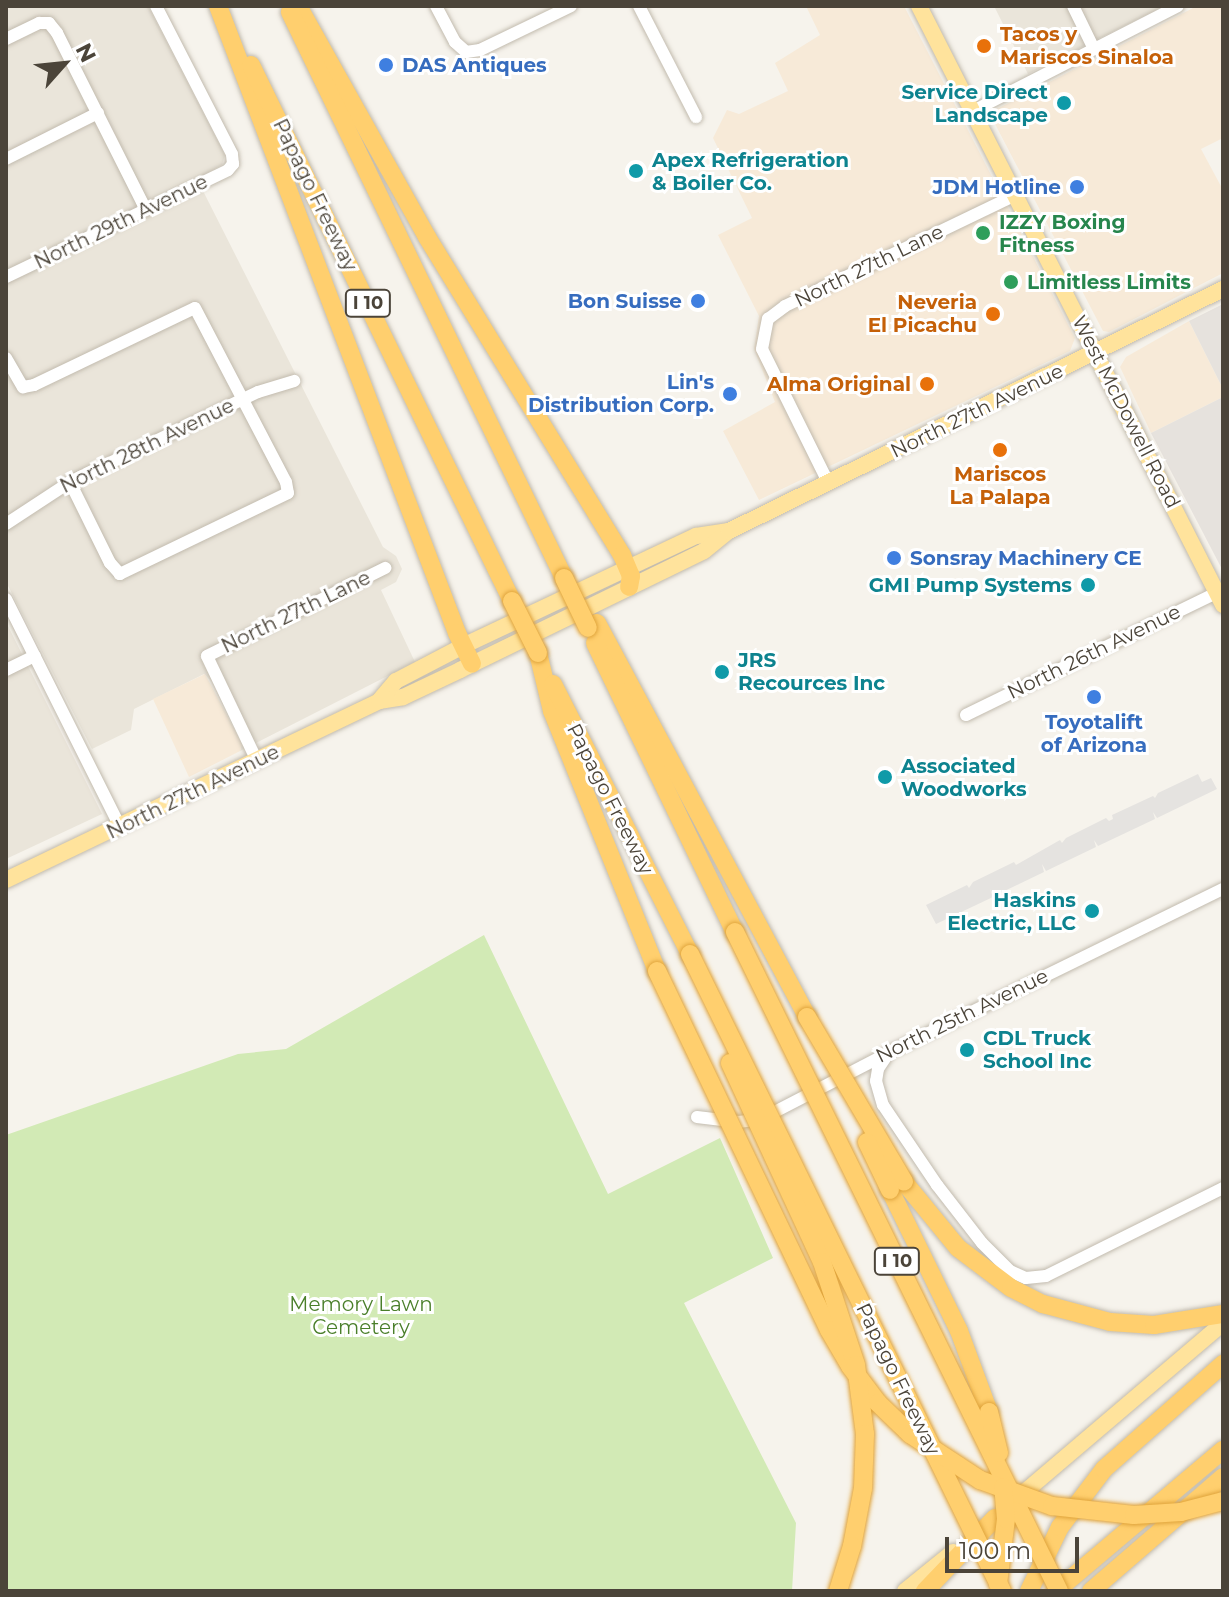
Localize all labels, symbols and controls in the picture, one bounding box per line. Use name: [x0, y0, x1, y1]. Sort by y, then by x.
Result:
place label: Tacos y Mariscos Sinaloa: [1000, 22, 1174, 69]
north arrow: [24, 24, 104, 104]
marker: Tacos y Mariscos Sinaloa: [975, 37, 993, 55]
text: N: [70, 39, 102, 67]
place label: DAS Antiques: [402, 53, 547, 77]
marker: DAS Antiques: [377, 56, 395, 74]
place label: Service Direct Landscape: [901, 80, 1048, 127]
marker: Service Direct Landscape: [1055, 94, 1073, 112]
street label: Papago Freeway: [268, 115, 362, 275]
place label: Apex Refrigeration & Boiler Co.: [652, 148, 849, 195]
marker: Apex Refrigeration & Boiler Co.: [627, 162, 645, 180]
street label: North 29th Avenue: [30, 170, 212, 274]
place label: JDM Hotline: [932, 175, 1061, 199]
marker: JDM Hotline: [1068, 178, 1086, 196]
place label: IZZY Boxing Fitness: [999, 210, 1125, 257]
street label: North 27th Lane: [791, 220, 947, 312]
marker: IZZY Boxing Fitness: [974, 224, 992, 242]
place label: Limitless Limits: [1027, 270, 1191, 294]
marker: Limitless Limits: [1002, 273, 1020, 291]
road number: I 10: [344, 289, 392, 317]
place label: Bon Suisse: [568, 289, 682, 313]
place label: Neveria El Picachu: [868, 290, 977, 337]
marker: Bon Suisse: [689, 292, 707, 310]
marker: Neveria El Picachu: [984, 305, 1002, 323]
street label: West McDowell Road: [1067, 312, 1185, 512]
street label: North 27th Avenue: [887, 359, 1067, 463]
place label: Lin's Distribution Corp.: [528, 370, 714, 417]
place label: Alma Original: [767, 372, 911, 396]
marker: Alma Original: [918, 375, 936, 393]
marker: Lin's Distribution Corp.: [721, 385, 739, 403]
street label: North 28th Avenue: [56, 393, 238, 499]
marker: Mariscos La Palapa: [991, 441, 1009, 459]
place label: Mariscos La Palapa: [949, 462, 1051, 509]
place label: Sonsray Machinery CE: [910, 546, 1142, 570]
marker: Sonsray Machinery CE: [885, 549, 903, 567]
street label: North 27th Lane: [218, 566, 374, 658]
place label: GMI Pump Systems: [869, 573, 1072, 597]
marker: GMI Pump Systems: [1079, 576, 1097, 594]
street label: North 26th Avenue: [1003, 600, 1185, 704]
place label: JRS Recources Inc: [738, 648, 885, 695]
marker: JRS Recources Inc: [713, 663, 731, 681]
marker: Toyotalift of Arizona: [1085, 688, 1103, 706]
place label: Toyotalift of Arizona: [1041, 710, 1147, 757]
street label: Papago Freeway: [562, 719, 658, 879]
street label: North 27th Avenue: [103, 740, 283, 844]
place label: Associated Woodworks: [901, 754, 1027, 801]
marker: Associated Woodworks: [876, 768, 894, 786]
place label: Haskins Electric, LLC: [947, 888, 1076, 935]
marker: Haskins Electric, LLC: [1083, 902, 1101, 920]
street label: North 25th Avenue: [872, 964, 1052, 1068]
place label: CDL Truck School Inc: [983, 1026, 1092, 1073]
marker: CDL Truck School Inc: [958, 1041, 976, 1059]
road number: I 10: [873, 1247, 921, 1275]
park label: Memory Lawn Cemetery: [289, 1292, 433, 1339]
street label: Papago Freeway: [851, 1299, 945, 1459]
scale bar: [949, 1521, 1083, 1571]
text: 100 m: [959, 1536, 1031, 1565]

